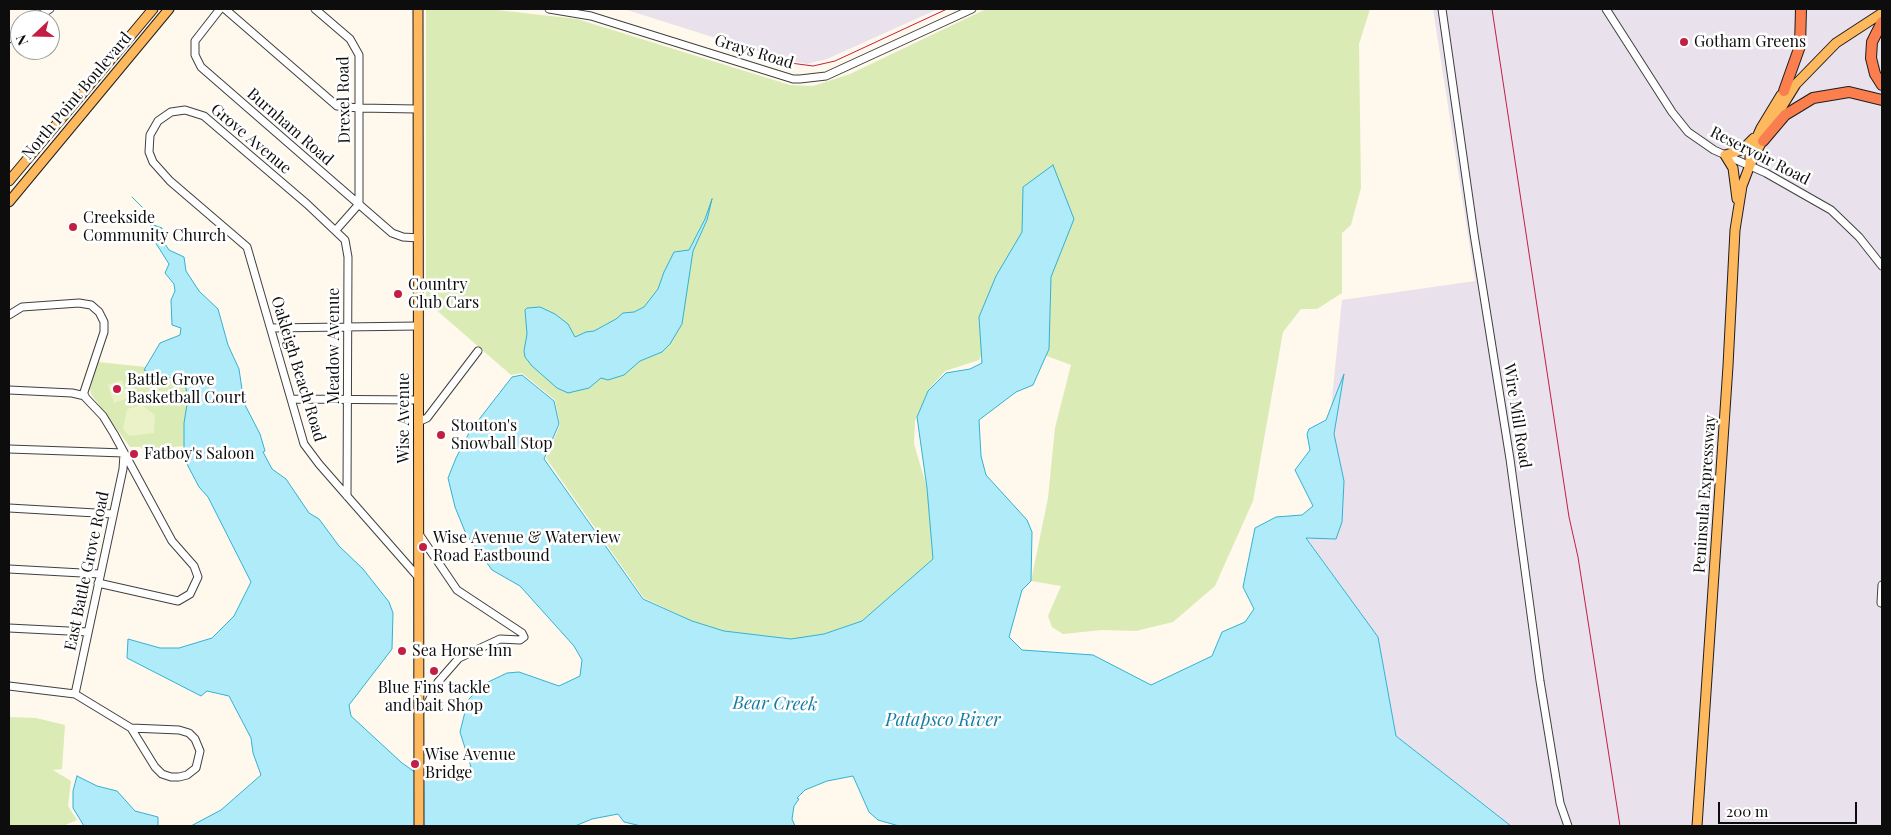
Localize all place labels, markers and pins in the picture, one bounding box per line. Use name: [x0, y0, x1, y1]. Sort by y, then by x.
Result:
place label: Gotham Greens: [1694, 32, 1806, 52]
marker: Gotham Greens: [1678, 36, 1690, 48]
place label: Creekside Community Church: [83, 208, 226, 246]
marker: Creekside Community Church: [67, 221, 79, 233]
place label: Country Club Cars: [408, 275, 479, 313]
marker: Country Club Cars: [392, 288, 404, 300]
place label: Battle Grove Basketball Court: [127, 370, 246, 408]
marker: Battle Grove Basketball Court: [111, 383, 123, 395]
place label: Stouton's Snowball Stop: [451, 416, 553, 454]
marker: Stouton's Snowball Stop: [435, 429, 447, 441]
place label: Fatboy's Saloon: [144, 444, 254, 464]
marker: Fatboy's Saloon: [128, 448, 140, 460]
place label: Wise Avenue & Waterview Road Eastbound: [433, 528, 621, 566]
marker: Wise Avenue & Waterview Road Eastbound: [417, 541, 429, 553]
place label: Sea Horse Inn: [412, 641, 512, 661]
marker: Sea Horse Inn: [396, 645, 408, 657]
marker: Blue Fins tackle and bait Shop: [428, 665, 440, 677]
place label: Blue Fins tackle and bait Shop: [378, 678, 490, 716]
place label: Wise Avenue Bridge: [425, 745, 516, 783]
marker: Wise Avenue Bridge: [409, 758, 421, 770]

